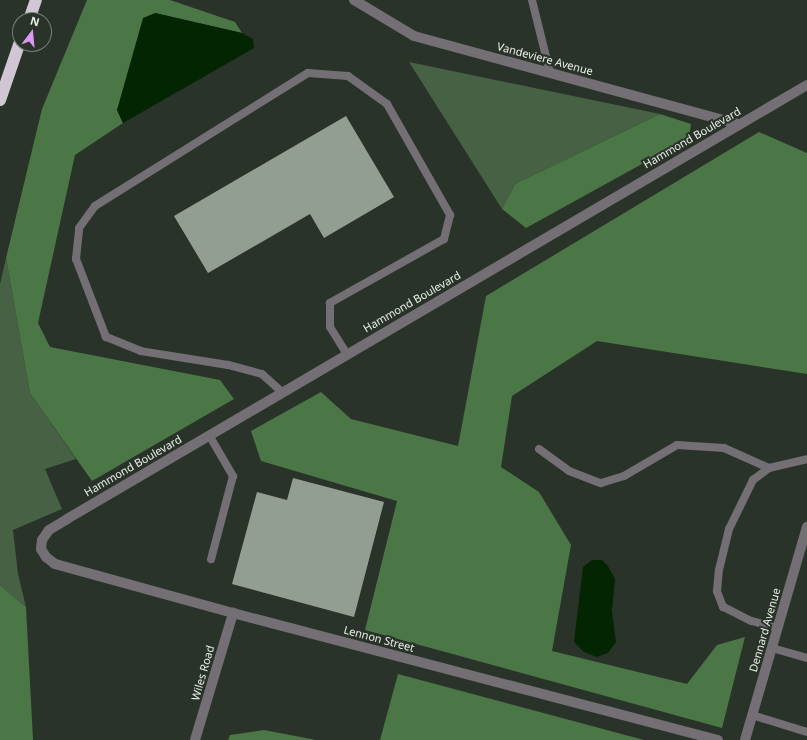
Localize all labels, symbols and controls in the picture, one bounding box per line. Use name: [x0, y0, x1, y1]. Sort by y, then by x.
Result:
north arrow: [12, 12, 52, 52]
text: N: [29, 12, 42, 29]
street label: Vandeviere Avenue: [496, 40, 594, 78]
street label: Hammond Boulevard: [641, 105, 743, 171]
street label: Hammond Boulevard: [361, 269, 463, 335]
street label: Hammond Boulevard: [82, 433, 184, 499]
street label: Dennard Avenue: [747, 587, 783, 673]
street label: Lennon Street: [342, 623, 416, 655]
street label: Wiles Road: [189, 644, 217, 702]

